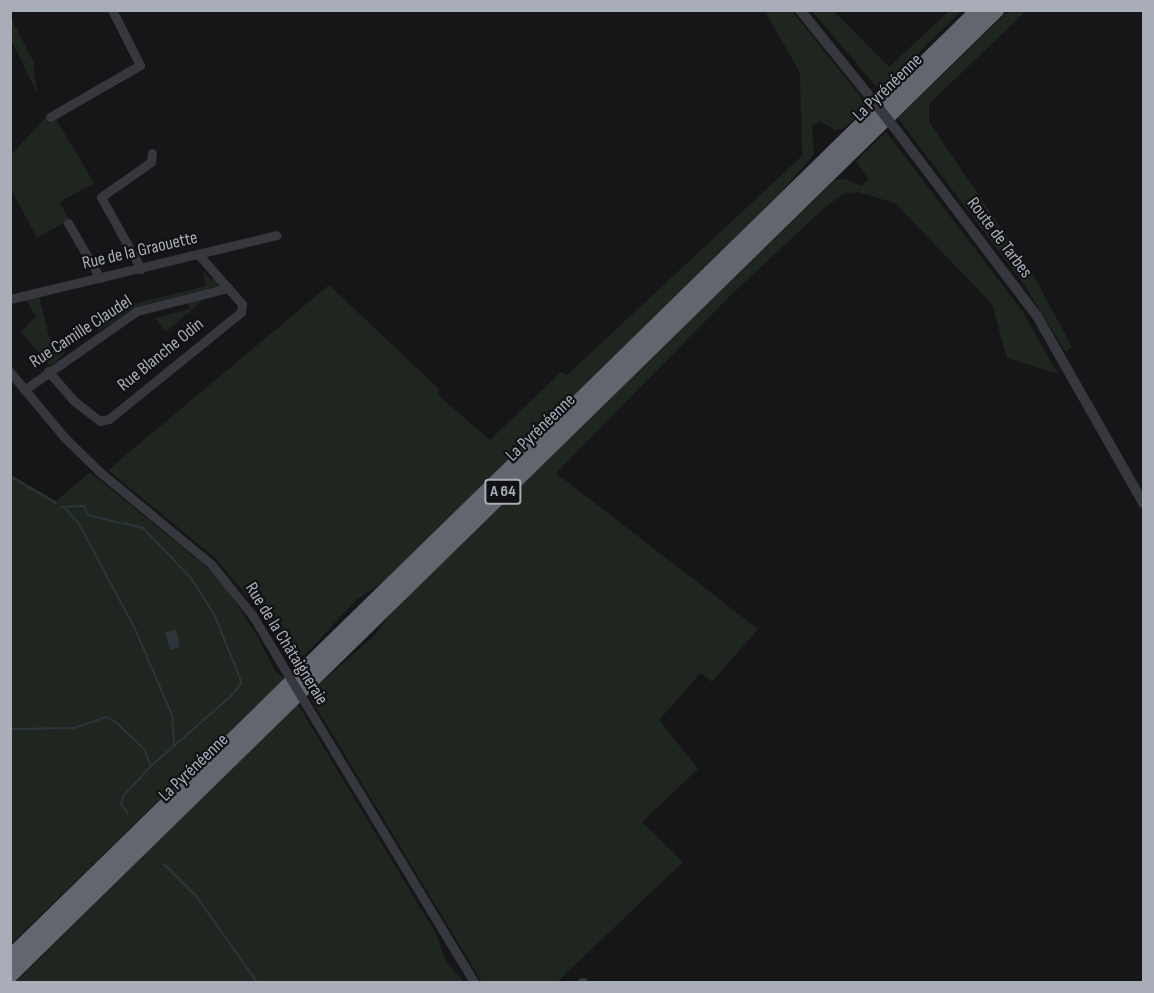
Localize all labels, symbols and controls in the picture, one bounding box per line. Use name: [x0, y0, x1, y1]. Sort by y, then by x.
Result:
street label: La Pyrénéenne: [849, 50, 927, 126]
street label: Route de Tarbes: [962, 193, 1036, 283]
street label: Rue de la Graouette: [80, 227, 200, 275]
street label: Rue Camille Claudel: [26, 291, 136, 373]
street label: Rue Blanche Odin: [114, 314, 208, 396]
street label: La Pyrénéenne: [502, 390, 580, 466]
road number: A 64: [484, 479, 522, 505]
street label: Rue de la Châtaigneraie: [240, 579, 332, 709]
street label: La Pyrénéenne: [155, 730, 233, 806]

